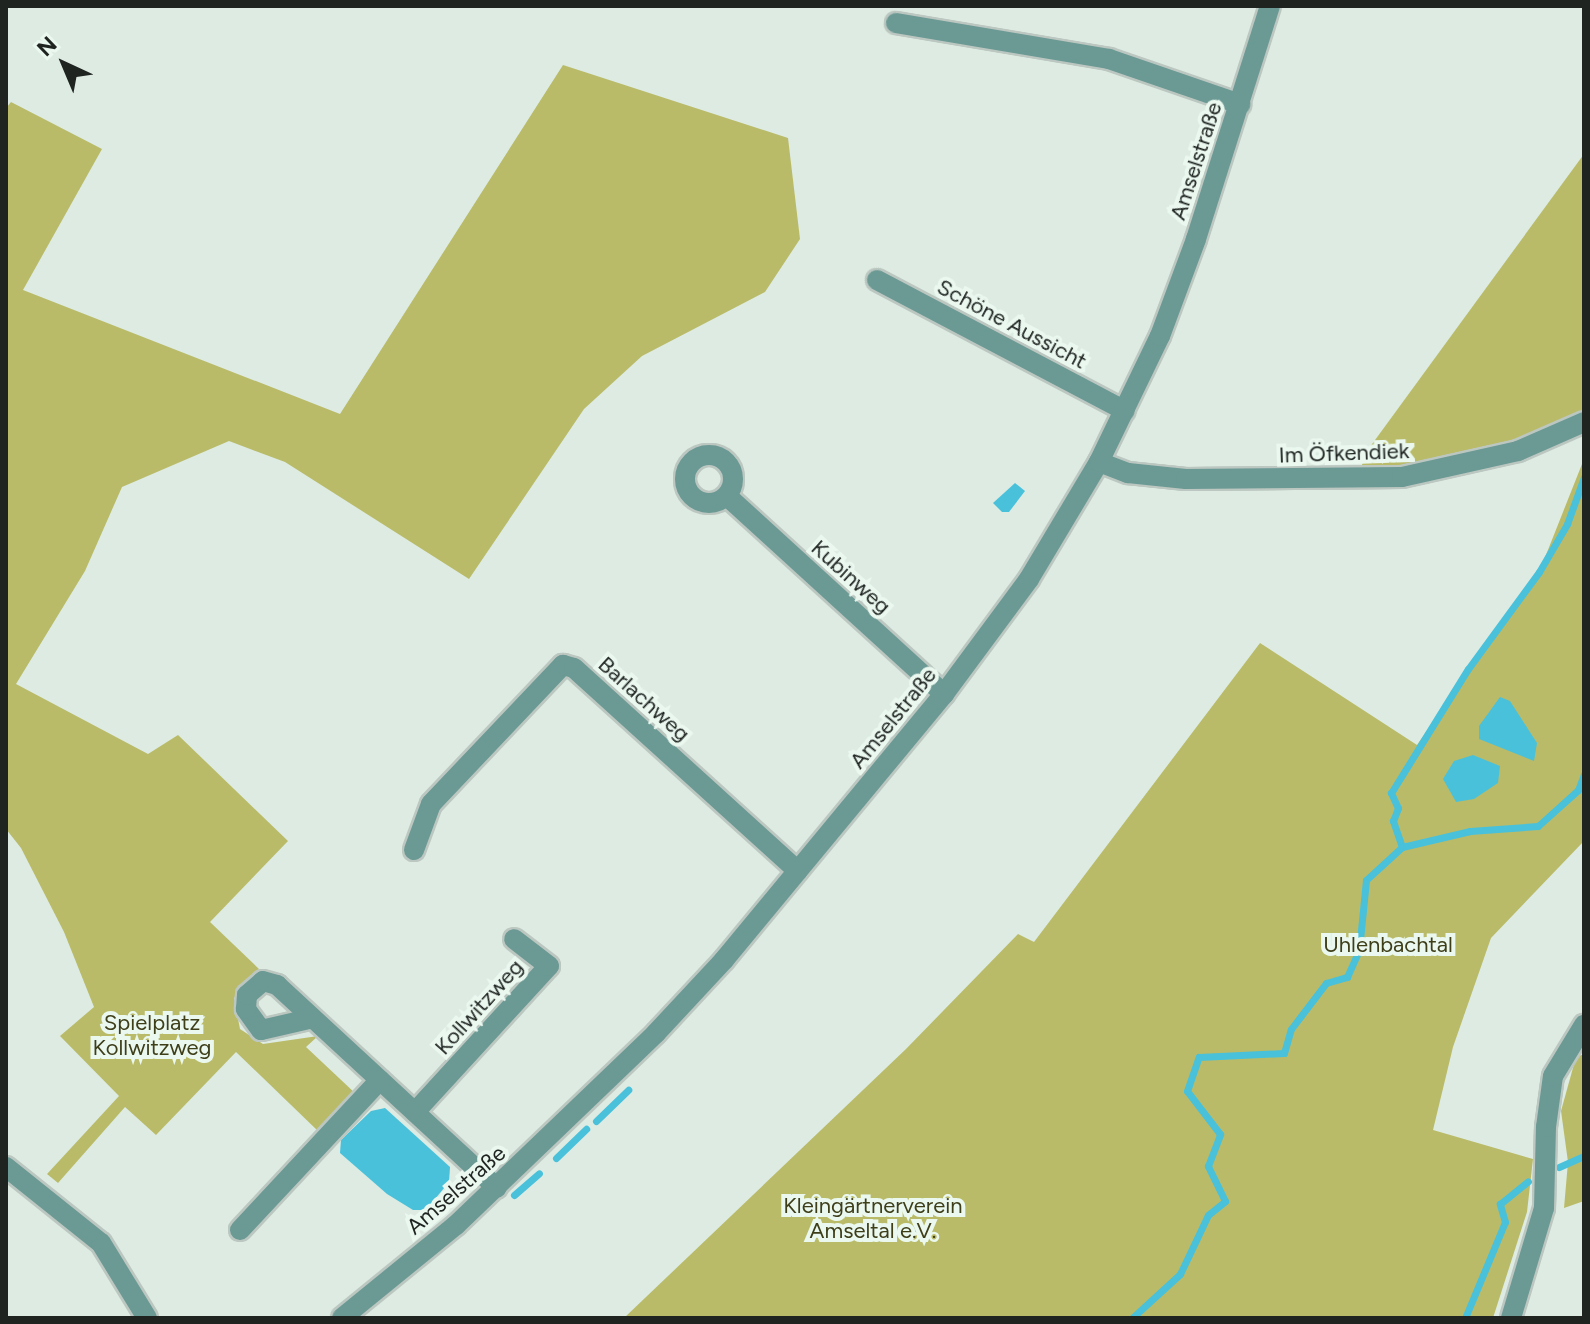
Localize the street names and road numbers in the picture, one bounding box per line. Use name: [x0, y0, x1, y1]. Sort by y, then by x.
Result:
street label: Amselstraße: [1165, 99, 1227, 223]
street label: Schöne Aussicht: [933, 274, 1091, 374]
street label: Im Öfkendiek: [1278, 438, 1410, 468]
street label: Kubinweg: [806, 535, 896, 619]
street label: Barlachweg: [593, 651, 695, 747]
street label: Amselstraße: [844, 662, 942, 774]
street label: Kollwitzweg: [429, 954, 529, 1060]
street label: Amselstraße: [401, 1140, 511, 1240]

